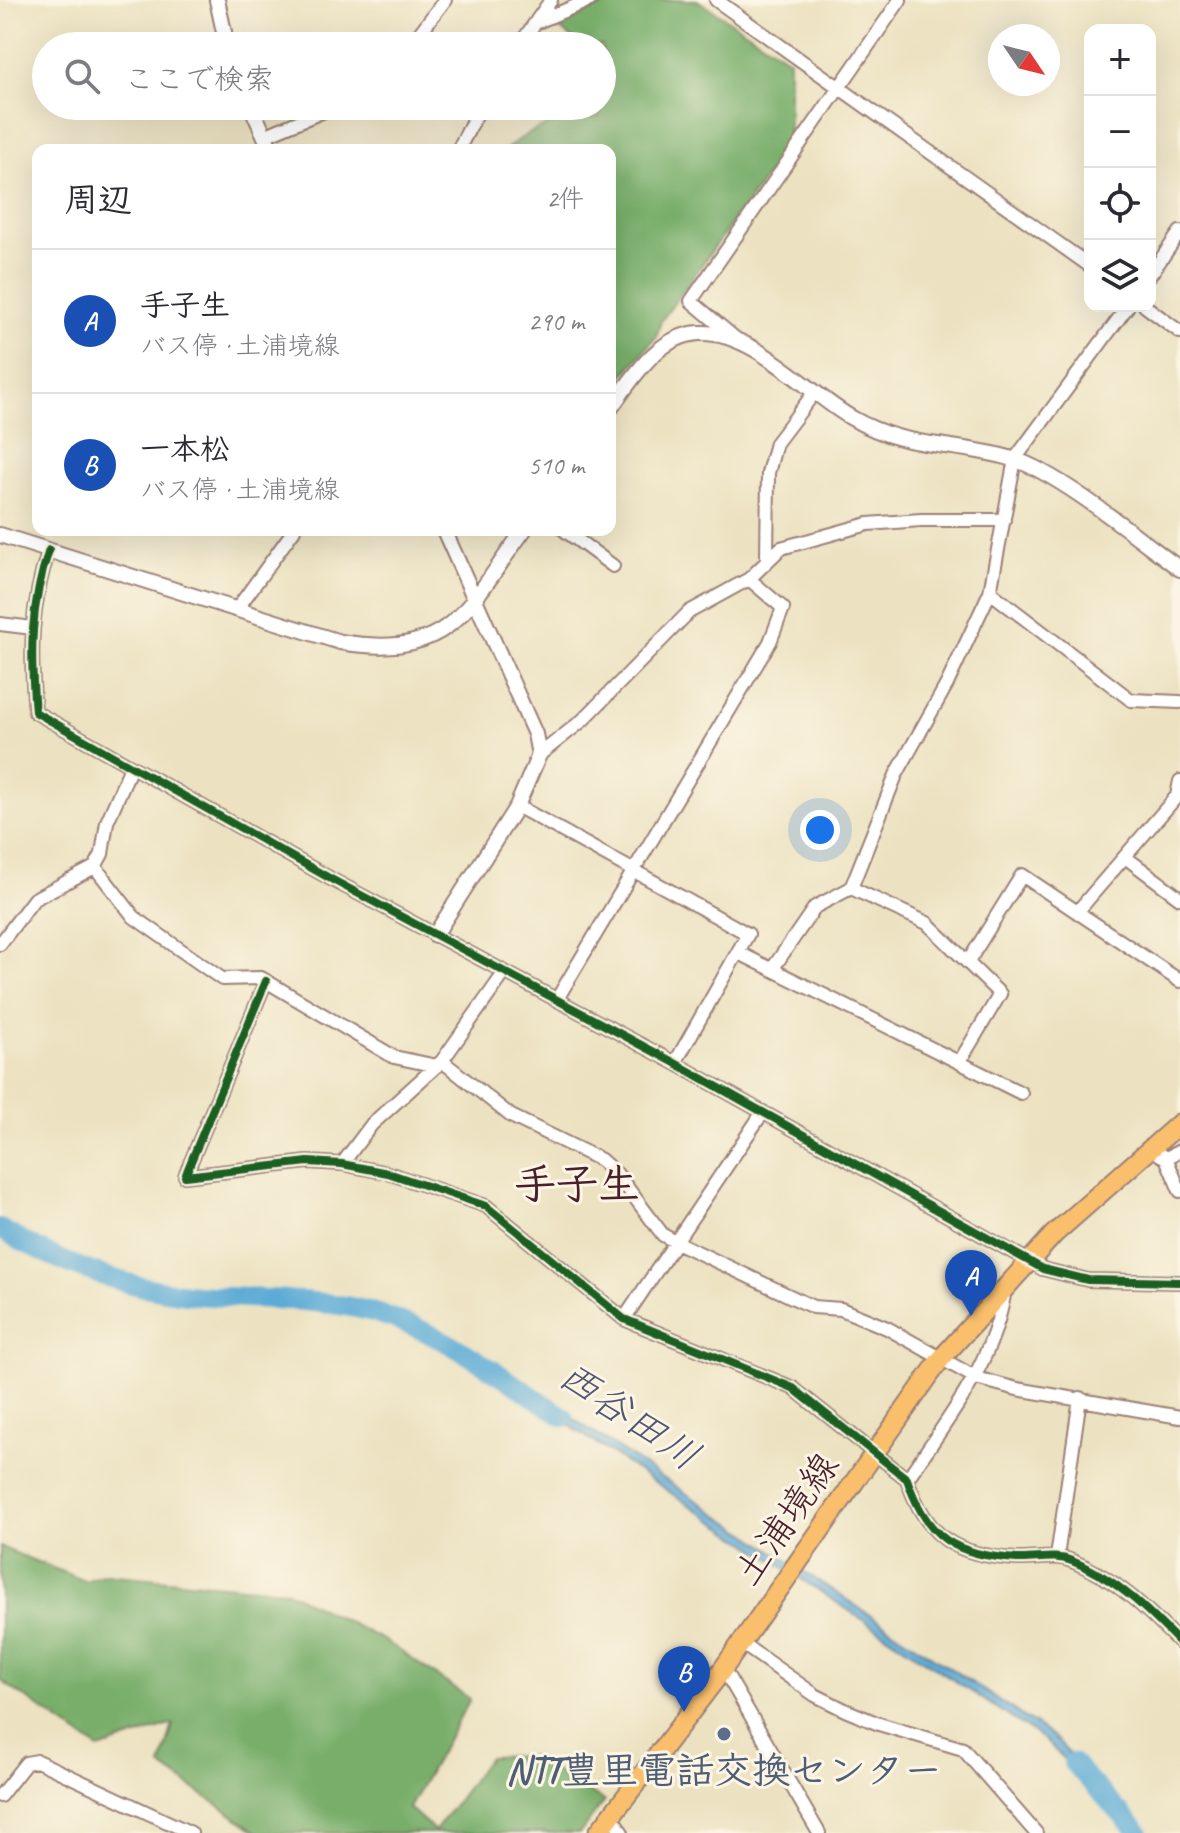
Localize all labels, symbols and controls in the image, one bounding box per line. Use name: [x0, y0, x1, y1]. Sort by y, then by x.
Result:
north arrow: [988, 24, 1060, 96]
map controls: [1084, 24, 1156, 312]
button: +: [1084, 24, 1156, 96]
search box: [32, 32, 616, 120]
icon: search: [60, 54, 104, 98]
text: ここで検索: [124, 60, 274, 98]
button: −: [1084, 96, 1156, 168]
button: locate: [1084, 168, 1156, 240]
text: 周辺: [64, 178, 132, 221]
text: 2件: [546, 182, 584, 215]
button: layers: [1084, 240, 1156, 312]
text: 手子生: [140, 286, 230, 324]
text: A: [83, 305, 97, 338]
text: 290 m: [528, 305, 584, 338]
text: バス停 · 土浦境線: [140, 329, 339, 362]
text: 一本松: [140, 430, 230, 468]
text: B: [83, 449, 97, 482]
text: 510 m: [528, 449, 584, 482]
text: バス停 · 土浦境線: [140, 473, 339, 506]
your location: [800, 810, 840, 850]
district label: 手子生: [514, 1158, 640, 1211]
pin: A: [945, 1250, 997, 1316]
water label: 西谷田川: [549, 1351, 709, 1481]
street label: 土浦境線: [723, 1443, 849, 1595]
pin: B: [658, 1646, 710, 1712]
marker: NTT豊里電話交換センター: [715, 1725, 733, 1743]
place label: NTT豊里電話交換センター: [506, 1747, 942, 1794]

